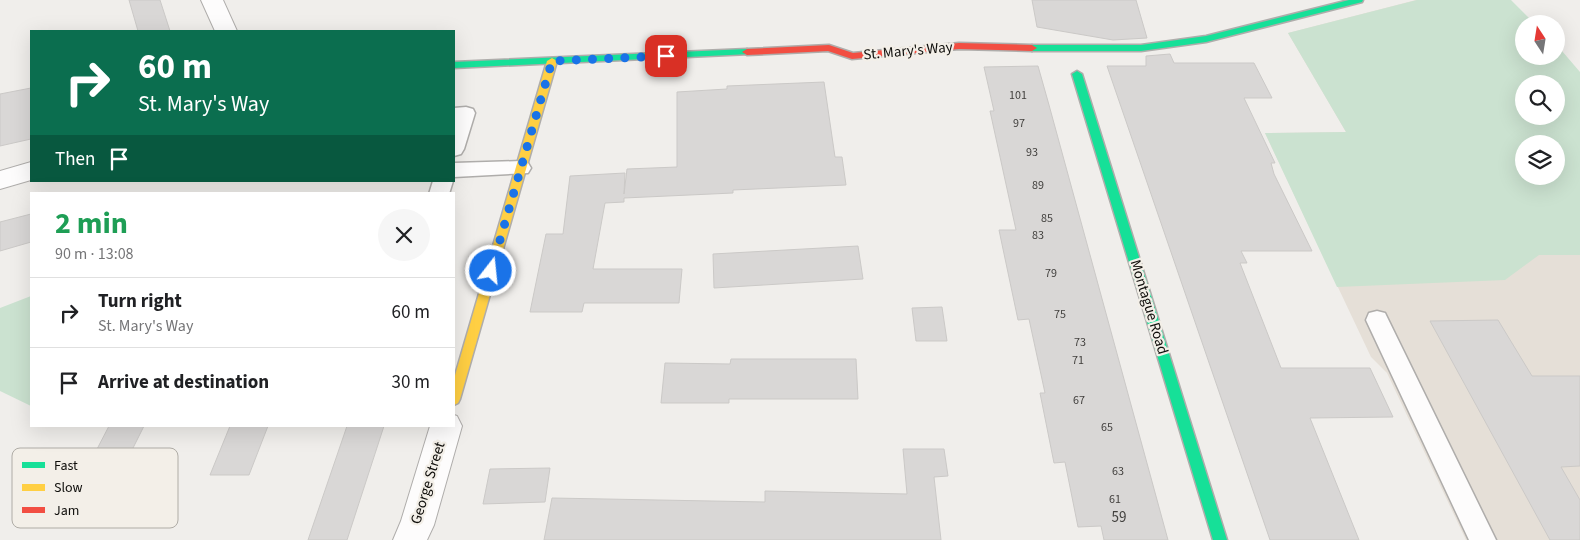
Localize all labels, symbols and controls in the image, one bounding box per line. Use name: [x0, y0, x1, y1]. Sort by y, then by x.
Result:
north arrow: [1515, 15, 1565, 65]
map controls: [1515, 15, 1565, 185]
pin: [645, 35, 687, 77]
street label: St. Mary's Way: [863, 37, 953, 65]
text: 60 m: [138, 42, 212, 92]
icon: arrive: [652, 42, 680, 70]
icon: right: [55, 50, 120, 115]
button: search: [1515, 75, 1565, 125]
house number: 101: [1009, 87, 1027, 104]
text: St. Mary's Way: [138, 88, 269, 120]
house number: 97: [1013, 115, 1025, 132]
button: layers: [1515, 135, 1565, 185]
house number: 93: [1026, 144, 1038, 161]
icon: arrive: [105, 145, 133, 173]
text: Then: [55, 146, 95, 173]
house number: 89: [1032, 177, 1044, 194]
text: 2 min: [55, 202, 128, 245]
button: close: [378, 209, 430, 261]
house number: 85: [1041, 210, 1053, 227]
house number: 83: [1032, 227, 1044, 244]
text: 90 m · 13:08: [55, 243, 134, 265]
position arrow: [464, 244, 516, 296]
street label: Montague Road: [1125, 257, 1173, 357]
house number: 79: [1045, 265, 1057, 282]
text: Turn right: [98, 288, 182, 315]
icon: right: [55, 299, 83, 327]
text: 60 m: [392, 299, 430, 326]
house number: 75: [1054, 306, 1066, 323]
text: St. Mary's Way: [98, 315, 193, 337]
house number: 73: [1074, 334, 1086, 351]
house number: 71: [1072, 352, 1084, 369]
icon: arrive: [55, 369, 83, 397]
text: Arrive at destination: [98, 369, 269, 396]
text: 30 m: [392, 369, 430, 396]
house number: 67: [1073, 392, 1085, 409]
house number: 65: [1101, 419, 1113, 436]
street label: George Street: [405, 439, 451, 527]
legend: [12, 448, 178, 528]
text: Fast: [54, 456, 78, 476]
house number: 63: [1112, 463, 1124, 480]
text: Slow: [54, 478, 83, 498]
house number: 61: [1109, 491, 1121, 508]
text: Jam: [54, 501, 79, 521]
house number: 59: [1112, 507, 1126, 528]

